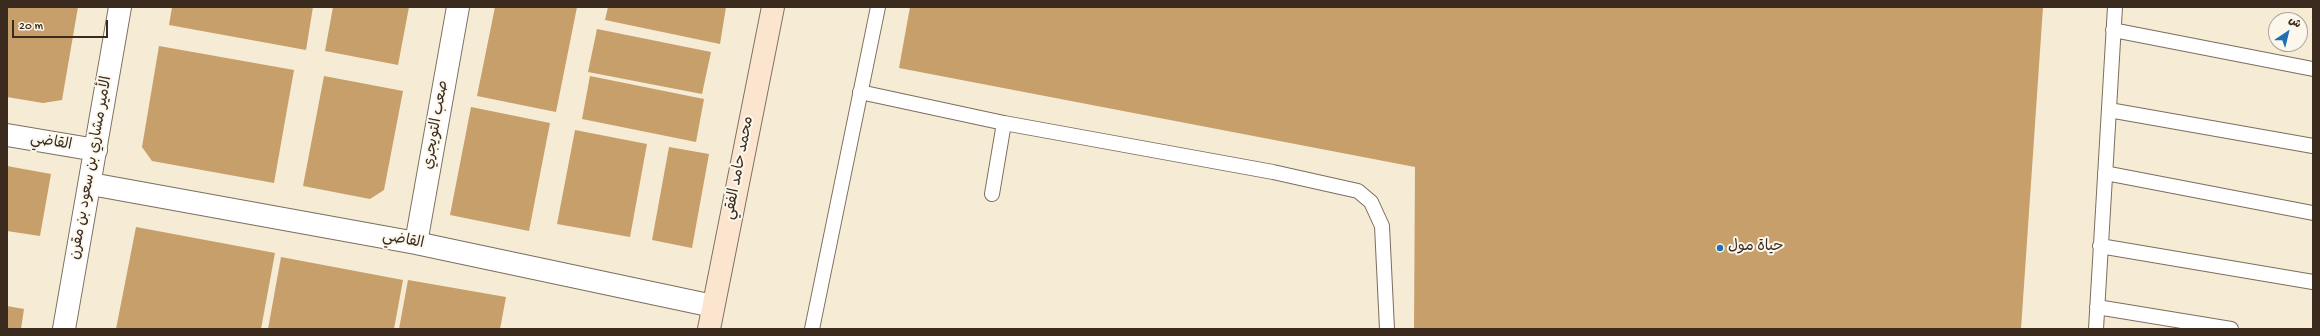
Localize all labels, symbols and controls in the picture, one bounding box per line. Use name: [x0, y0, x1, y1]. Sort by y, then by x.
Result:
scale bar: [14, 12, 110, 38]
north arrow: [2268, 12, 2308, 52]
text: ش: [2286, 15, 2303, 31]
text: 20 m: [19, 20, 43, 34]
street label: الأمير مشاري بن سعود بن مقرن: [67, 75, 117, 261]
street label: صعب التويجري: [420, 79, 454, 171]
street label: محمد حامد الفقي: [721, 115, 759, 221]
street label: القاضي: [29, 131, 73, 155]
street label: القاضي: [381, 228, 425, 254]
place label: حياة مول: [1728, 239, 1784, 257]
marker: حياة مول: [1715, 243, 1725, 253]

